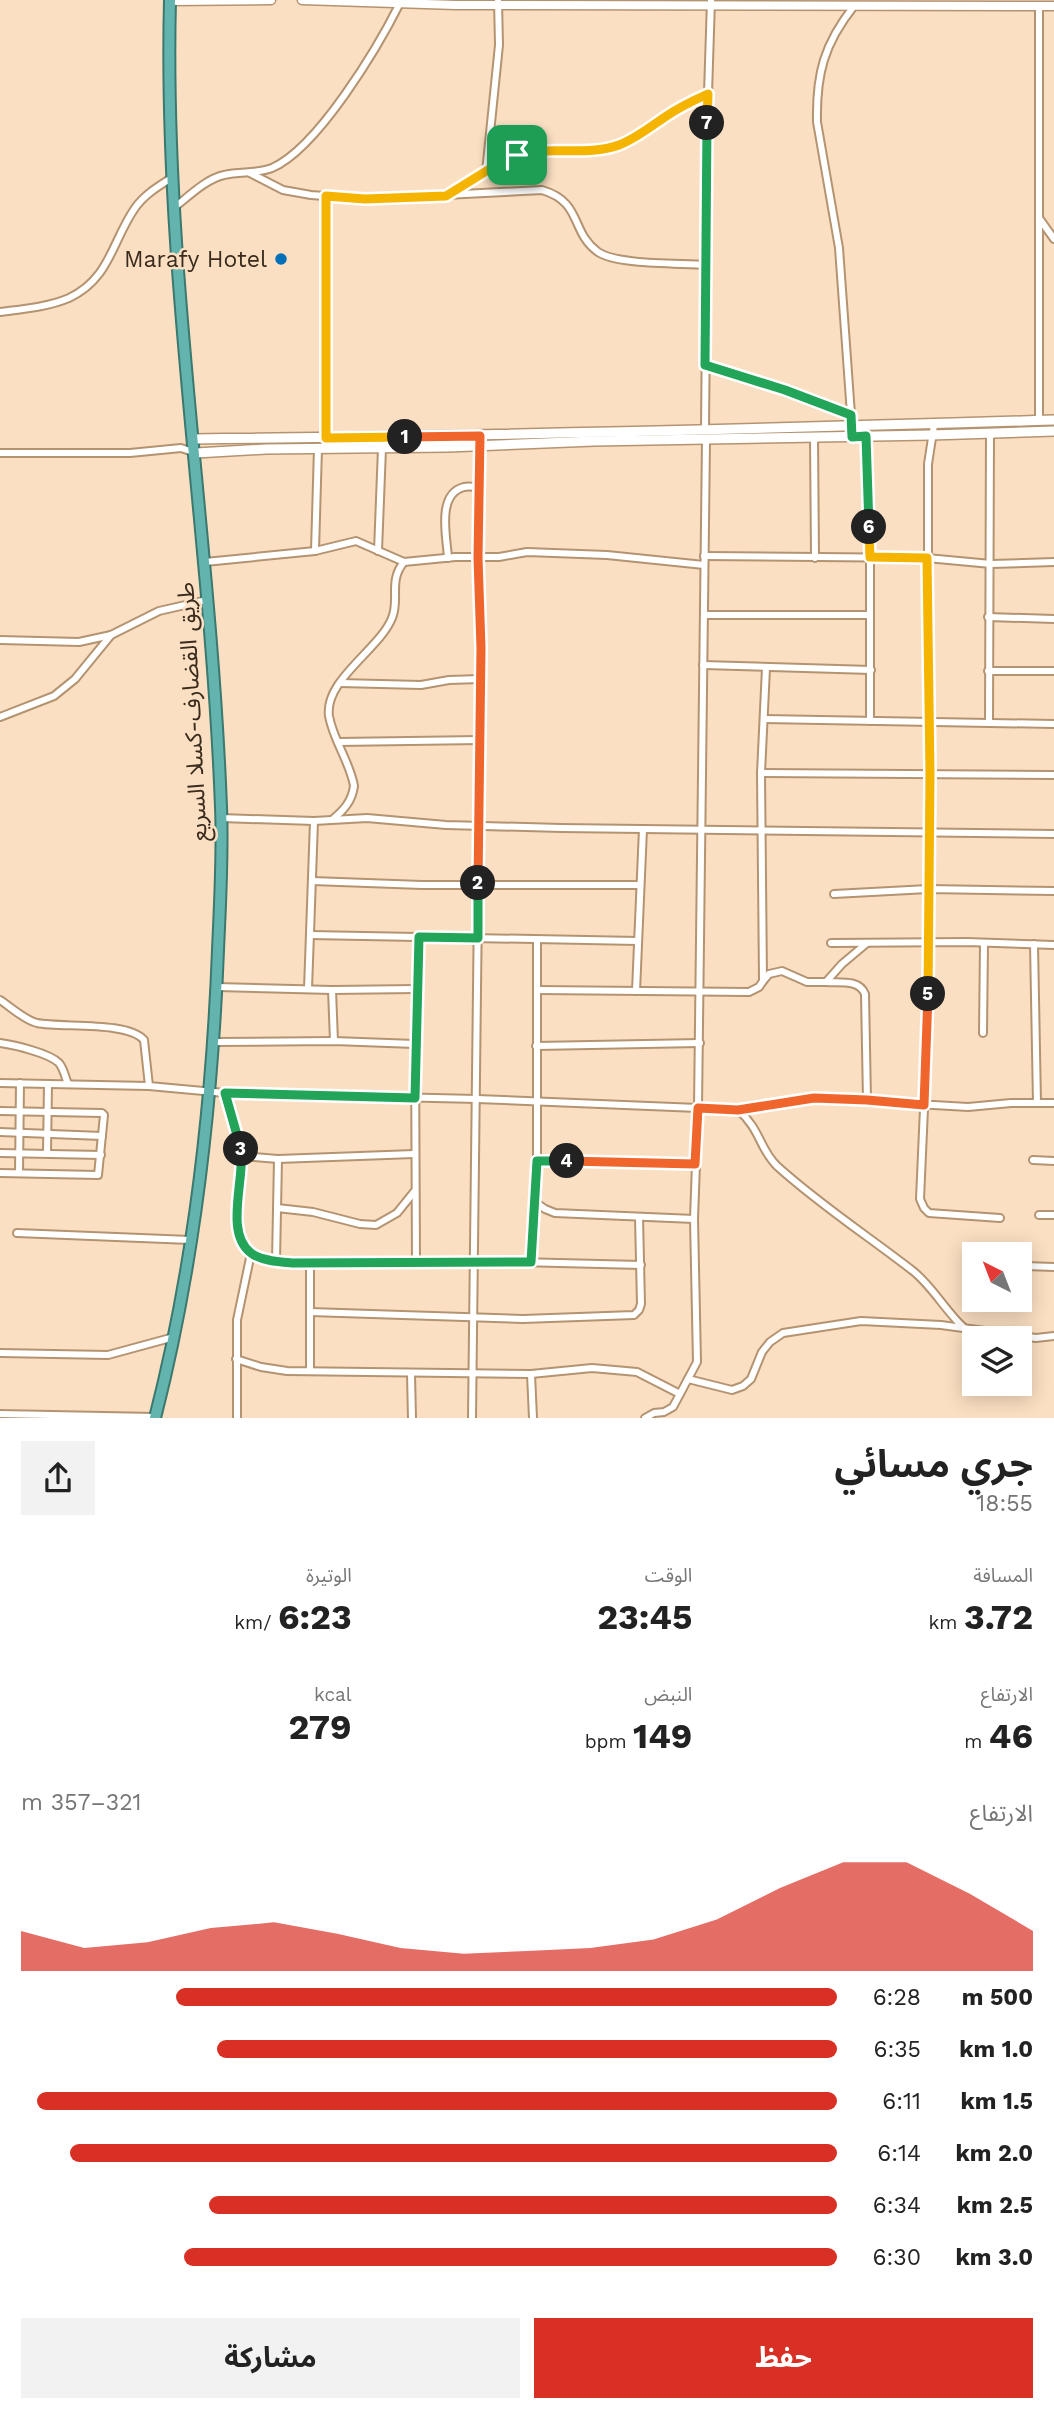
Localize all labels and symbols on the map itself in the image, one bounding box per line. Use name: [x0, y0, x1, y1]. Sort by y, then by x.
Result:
pin: 7: [690, 106, 724, 140]
pin: [487, 125, 547, 185]
place label: Marafy Hotel: [124, 246, 267, 273]
marker: Marafy Hotel: [273, 251, 289, 267]
pin: 1: [388, 420, 422, 454]
pin: 6: [852, 510, 886, 544]
street label: طريق القضارف-كسلا السريع: [172, 581, 216, 842]
pin: 2: [461, 866, 496, 900]
pin: 5: [911, 976, 946, 1012]
pin: 3: [224, 1132, 258, 1166]
pin: 4: [550, 1144, 584, 1178]
north arrow: [962, 1242, 1032, 1312]

